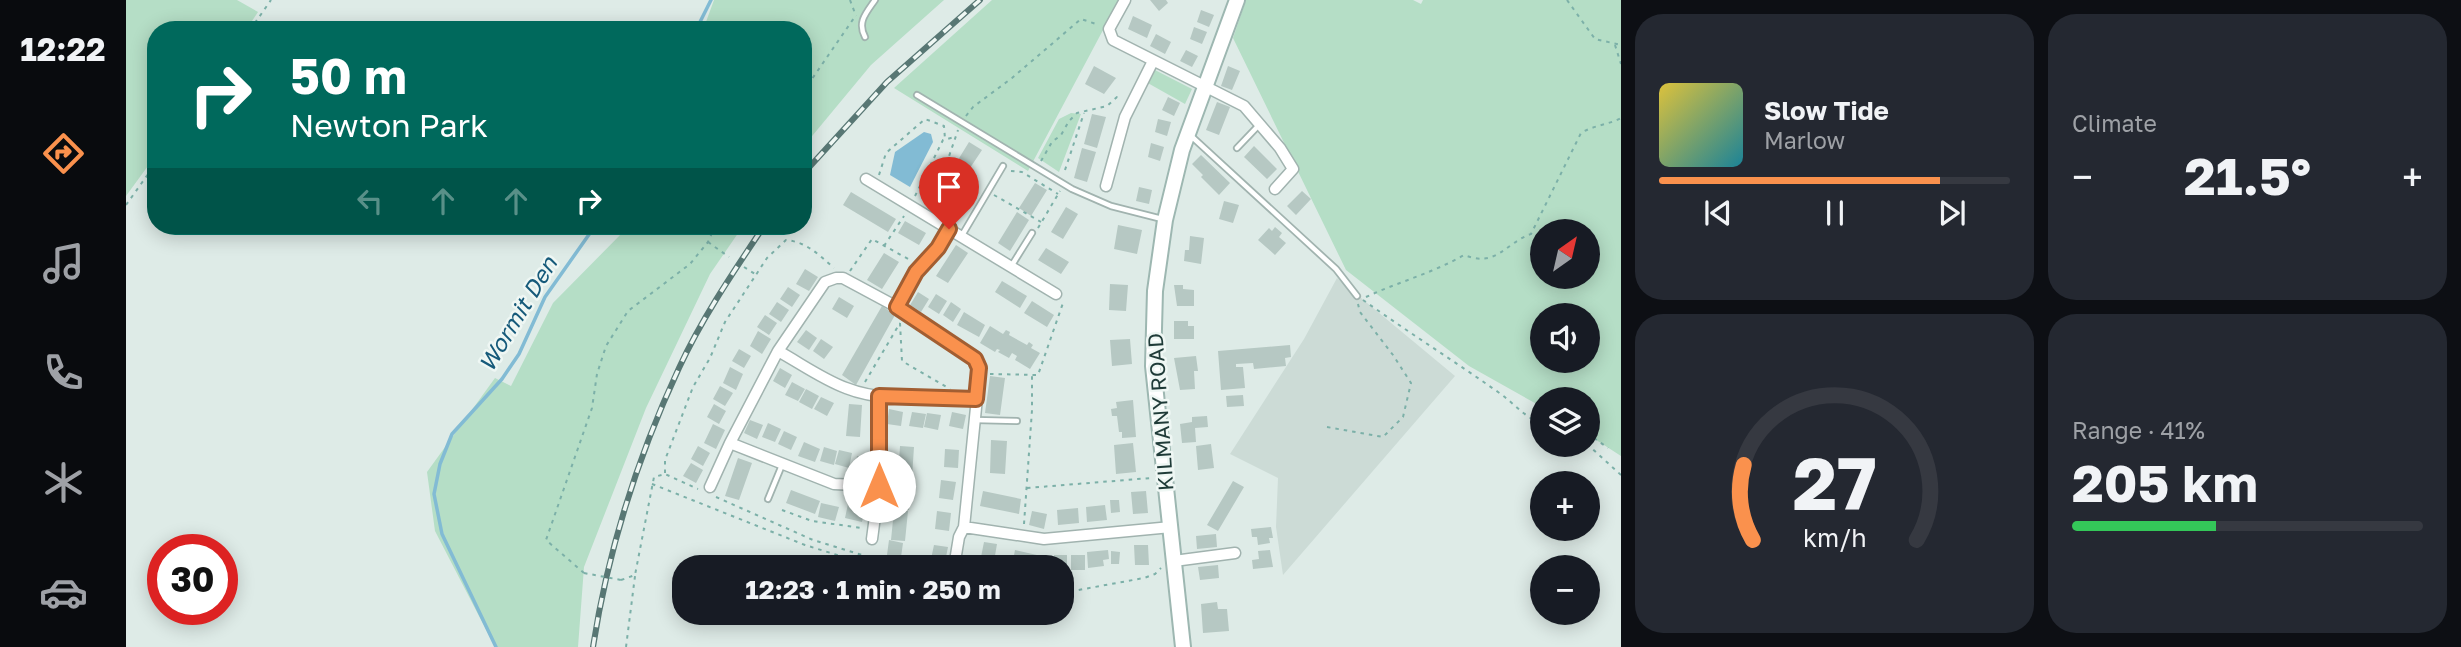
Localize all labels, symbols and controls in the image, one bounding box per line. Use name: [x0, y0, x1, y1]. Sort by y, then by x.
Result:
text: 12:22: [20, 30, 106, 68]
text: 50 m: [290, 46, 407, 105]
icon: right: [175, 49, 266, 140]
text: Slow Tide: [1764, 95, 1889, 126]
text: Newton Park: [290, 106, 488, 144]
text: Climate: [2072, 109, 2157, 137]
text: Marlow: [1764, 126, 1845, 154]
icon: directions: [39, 129, 88, 178]
text: 21.5°: [2184, 144, 2311, 206]
text: −: [2072, 154, 2093, 199]
text: +: [2402, 154, 2423, 199]
pin: [919, 157, 979, 229]
icon: arrive: [930, 168, 968, 206]
icon: left: [351, 182, 389, 220]
icon: ahead: [424, 182, 462, 220]
icon: ahead: [497, 182, 535, 220]
icon: right: [570, 182, 608, 220]
icon: previous: [1699, 194, 1737, 232]
icon: pause: [1816, 194, 1854, 232]
icon: next: [1933, 194, 1971, 232]
north arrow: [1530, 219, 1600, 289]
map controls: [1530, 219, 1600, 625]
icon: music: [39, 239, 88, 288]
water label: Wormit Den: [472, 250, 563, 376]
button: sound: [1530, 303, 1600, 373]
street label: KILMANY ROAD: [1142, 332, 1178, 492]
icon: phone: [39, 348, 88, 397]
button: layers: [1530, 387, 1600, 457]
text: Range · 41%: [2072, 416, 2205, 444]
text: 27: [1792, 439, 1877, 526]
position arrow: [842, 449, 916, 523]
text: 205 km: [2072, 451, 2258, 513]
icon: climate: [39, 458, 88, 507]
button: +: [1530, 471, 1600, 541]
text: km/h: [1803, 521, 1866, 552]
speed limit sign: 30: [147, 534, 238, 625]
button: −: [1530, 555, 1600, 625]
icon: car: [39, 568, 88, 617]
text: 12:23 · 1 min · 250 m: [745, 574, 1001, 605]

